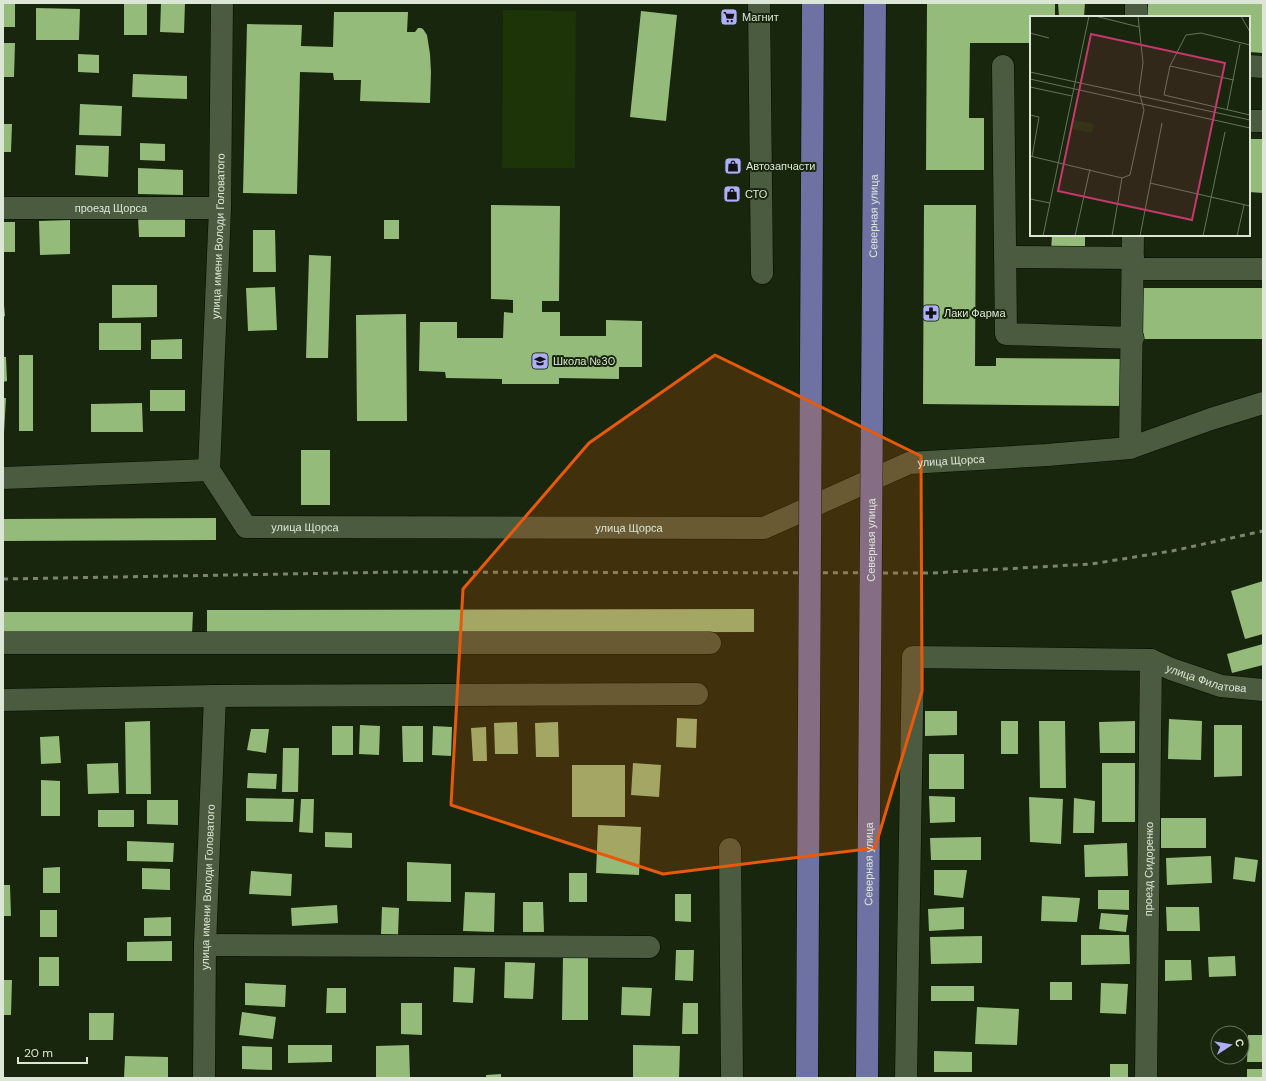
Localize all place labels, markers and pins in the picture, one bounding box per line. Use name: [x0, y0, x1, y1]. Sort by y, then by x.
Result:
supermarket icon: Магнит: [719, 7, 739, 27]
place label: Магнит: [742, 10, 779, 24]
shop icon: Автозапчасти: [723, 156, 743, 176]
place label: Автозапчасти: [746, 159, 816, 173]
shop icon: СТО: [722, 184, 742, 204]
place label: СТО: [745, 187, 768, 201]
pharmacy icon: Лаки Фарма: [921, 303, 941, 323]
place label: Лаки Фарма: [944, 306, 1006, 320]
school or university icon: Школа №30: [530, 351, 550, 371]
place label: Школа №30: [553, 354, 615, 368]

